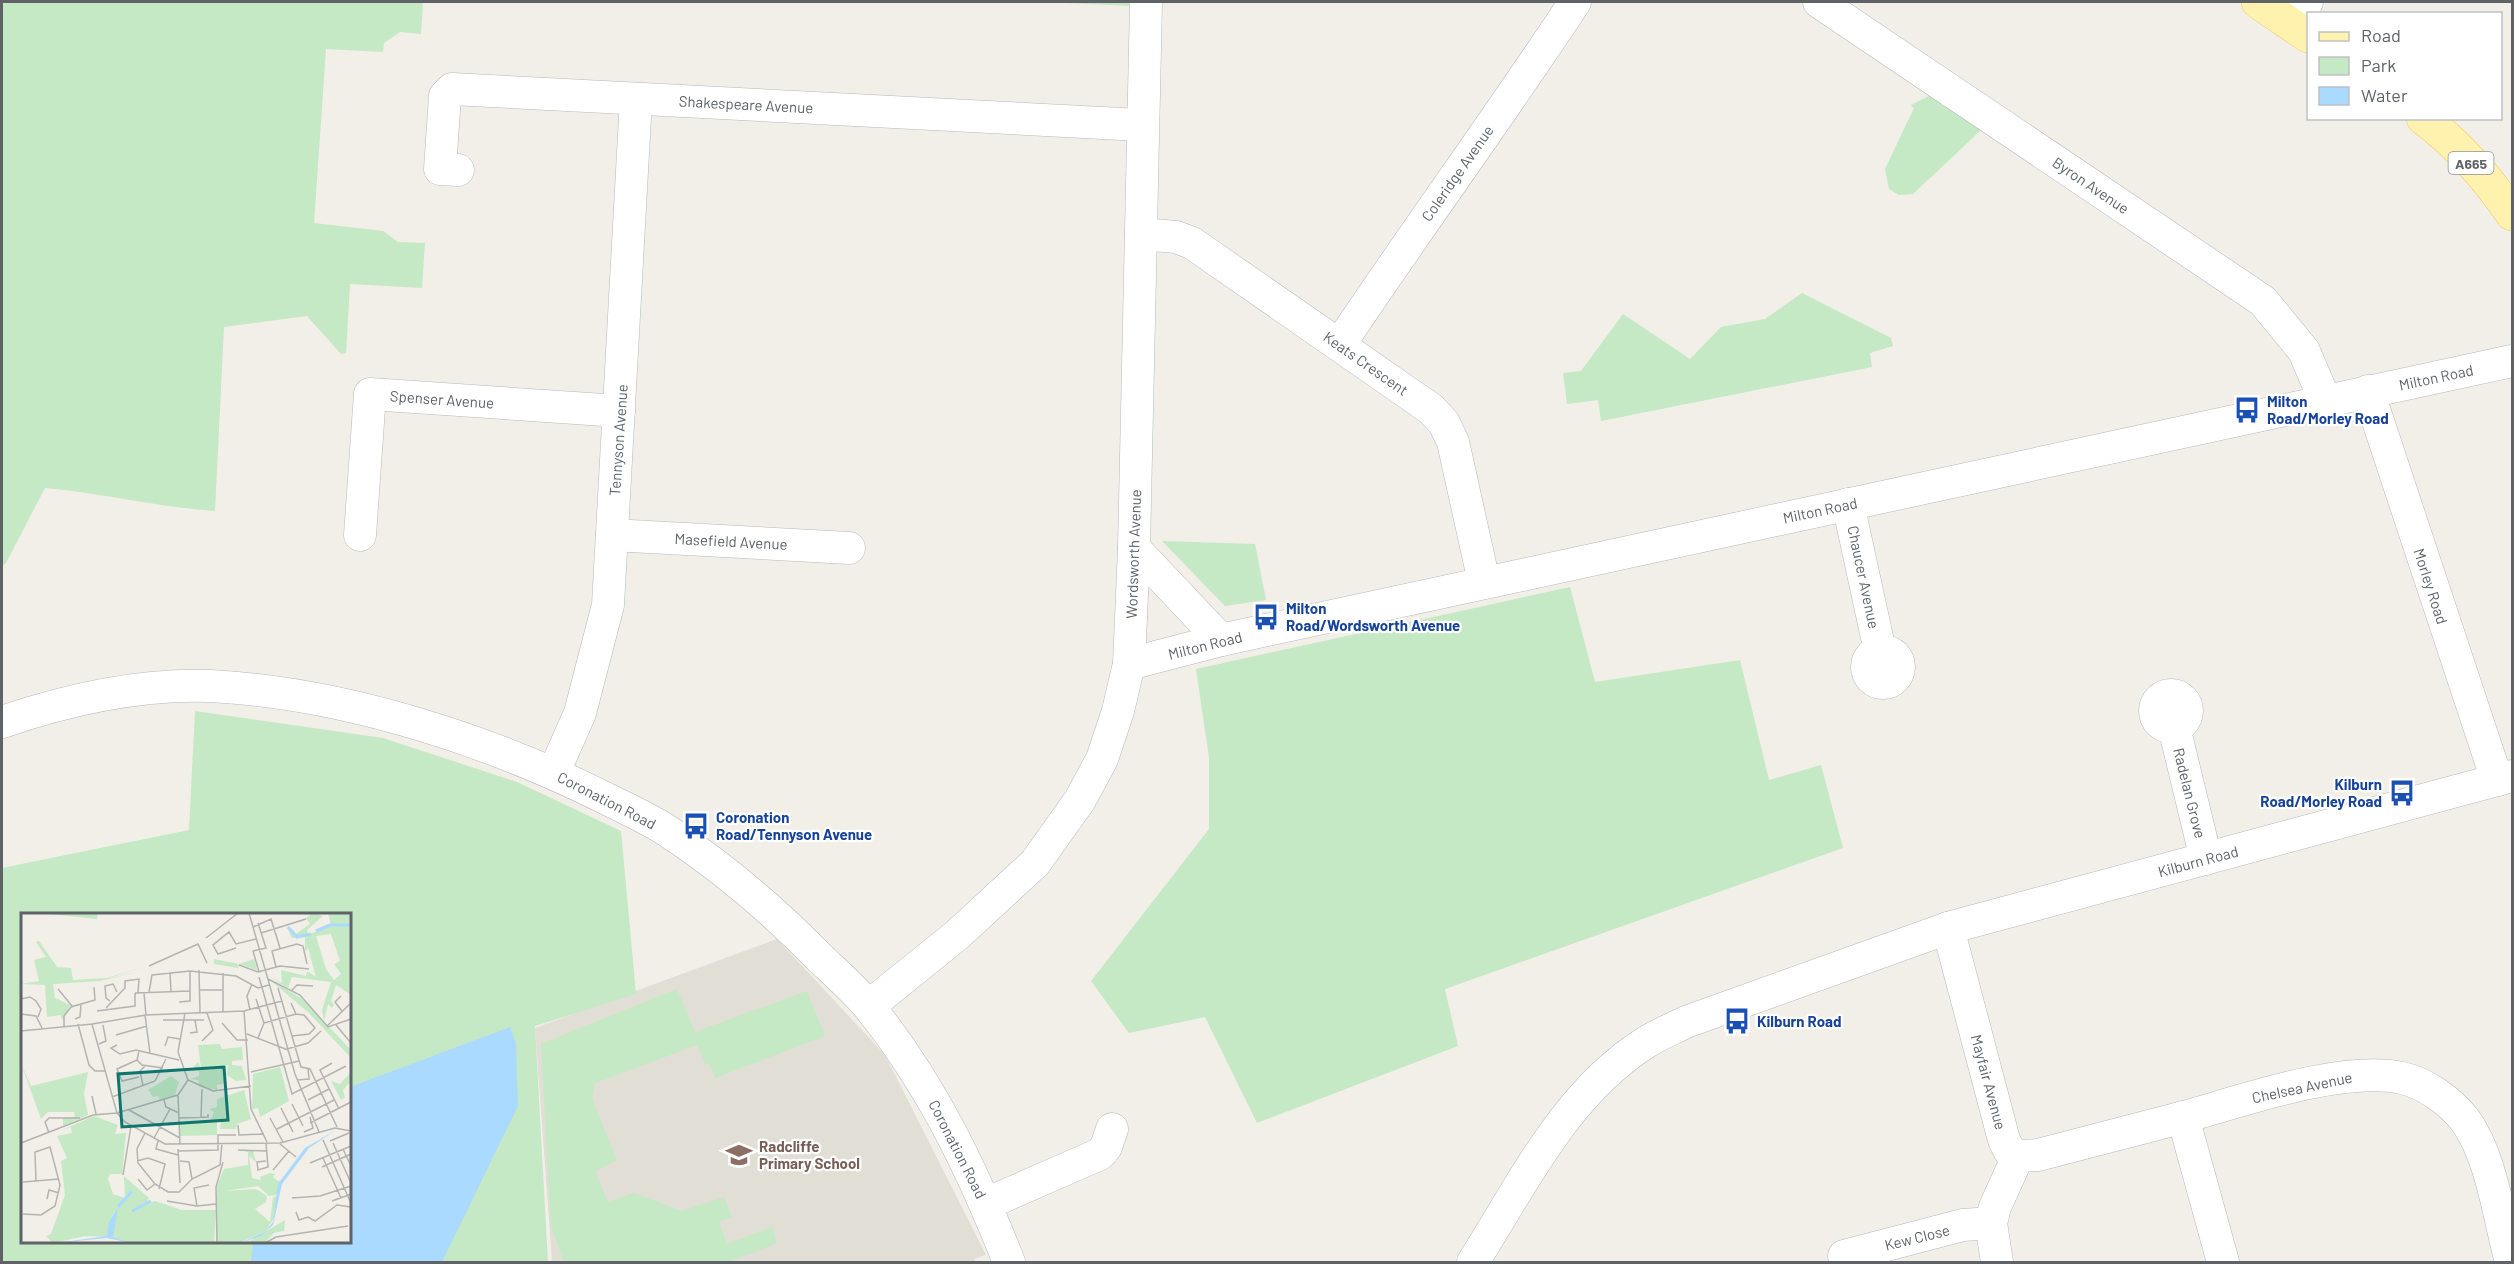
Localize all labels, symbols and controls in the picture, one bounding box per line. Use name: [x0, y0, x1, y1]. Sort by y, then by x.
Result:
legend: [2307, 12, 2502, 120]
text: Road: [2361, 24, 2401, 46]
text: Park: [2361, 54, 2396, 76]
text: Water: [2361, 84, 2408, 106]
street label: Shakespeare Avenue: [678, 91, 814, 117]
street label: Coleridge Avenue: [1417, 122, 1497, 224]
road number: A665: [2448, 152, 2494, 174]
street label: Byron Avenue: [2049, 153, 2133, 217]
street label: Keats Crescent: [1320, 327, 1412, 399]
street label: Milton Road: [2397, 360, 2475, 394]
street label: Tennyson Avenue: [605, 383, 631, 497]
street label: Spenser Avenue: [389, 386, 495, 412]
place label: Milton Road/Morley Road: [2267, 392, 2389, 427]
bus stop icon: Milton Road/Morley Road: [2232, 395, 2262, 425]
street label: Wordsworth Avenue: [1122, 489, 1144, 619]
street label: Milton Road: [1781, 493, 1859, 527]
street label: Chaucer Avenue: [1844, 524, 1884, 630]
street label: Masefield Avenue: [674, 529, 788, 553]
street label: Morley Road: [2410, 546, 2452, 626]
place label: Milton Road/Wordsworth Avenue: [1286, 599, 1460, 634]
bus stop icon: Milton Road/Wordsworth Avenue: [1251, 602, 1281, 632]
street label: Milton Road: [1166, 627, 1244, 663]
street label: Radelan Grove: [2170, 746, 2210, 840]
street label: Coronation Road: [555, 767, 659, 833]
place label: Kilburn Road/Morley Road: [2260, 775, 2382, 810]
bus stop icon: Kilburn Road/Morley Road: [2387, 778, 2417, 808]
place label: Coronation Road/Tennyson Avenue: [716, 808, 872, 843]
bus stop icon: Coronation Road/Tennyson Avenue: [681, 811, 711, 841]
street label: Kilburn Road: [2156, 842, 2240, 880]
inset map: [21, 913, 351, 1243]
bus stop icon: Kilburn Road: [1722, 1006, 1752, 1036]
place label: Kilburn Road: [1757, 1012, 1841, 1030]
street label: Mayfair Avenue: [1968, 1032, 2010, 1132]
street label: Chelsea Avenue: [2250, 1068, 2354, 1106]
street label: Coronation Road: [925, 1097, 991, 1201]
place label: Radcliffe Primary School: [759, 1137, 860, 1172]
school or university icon: Radcliffe Primary School: [724, 1140, 754, 1170]
street label: Kew Close: [1883, 1220, 1951, 1254]

